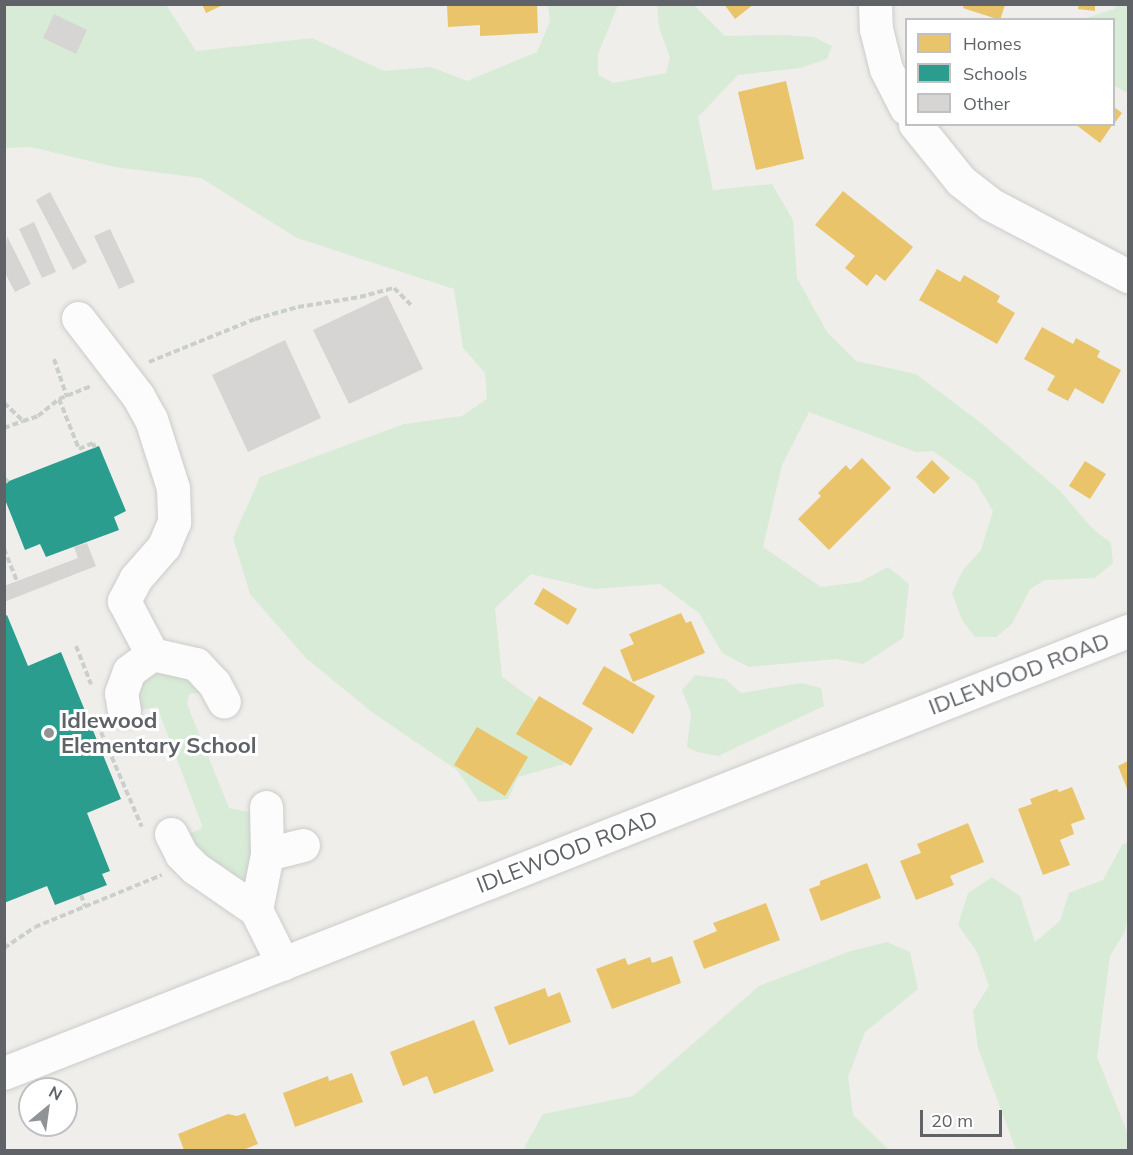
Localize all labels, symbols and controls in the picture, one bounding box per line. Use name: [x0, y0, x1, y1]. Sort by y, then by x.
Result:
legend: [905, 18, 1115, 126]
text: Homes: [963, 32, 1022, 55]
text: Schools: [963, 62, 1027, 85]
text: Other: [963, 92, 1010, 115]
street label: IDLEWOOD ROAD: [925, 627, 1113, 721]
place label: Idlewood Elementary School: [61, 707, 257, 758]
marker: Idlewood Elementary School: [42, 726, 56, 740]
street label: IDLEWOOD ROAD: [473, 805, 661, 899]
north arrow: [18, 1077, 78, 1137]
text: N: [46, 1081, 66, 1105]
scale bar: [923, 1098, 1006, 1136]
text: 20 m: [931, 1109, 973, 1132]

